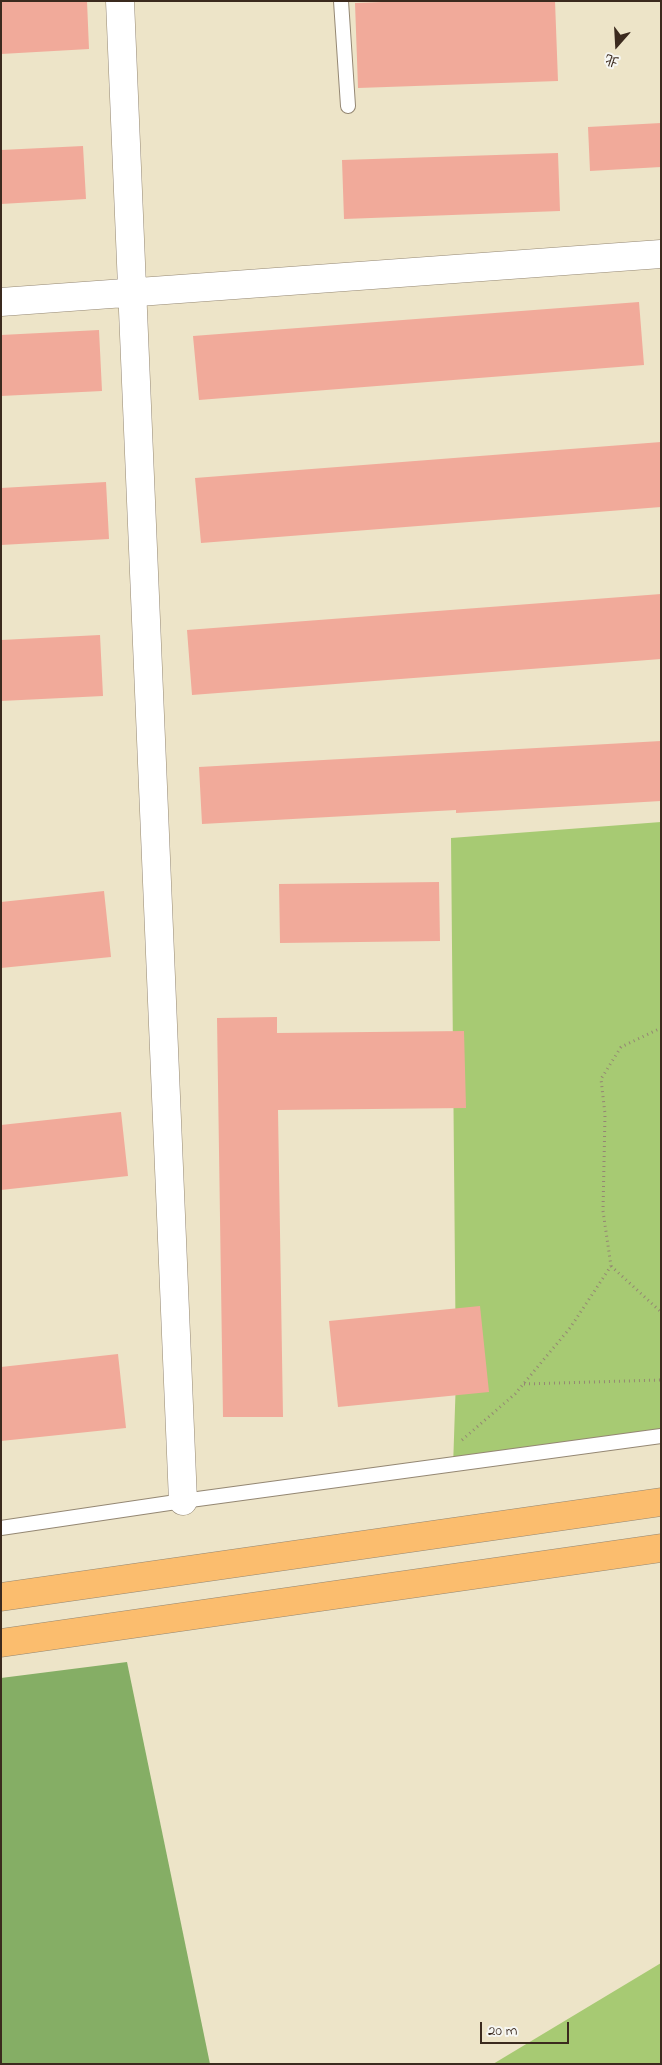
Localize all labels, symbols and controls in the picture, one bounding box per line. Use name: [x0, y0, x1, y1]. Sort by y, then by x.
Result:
north arrow: [592, 20, 642, 70]
text: 北: [602, 47, 622, 72]
scale bar: [482, 2012, 571, 2044]
text: 20 m: [488, 2020, 517, 2042]

